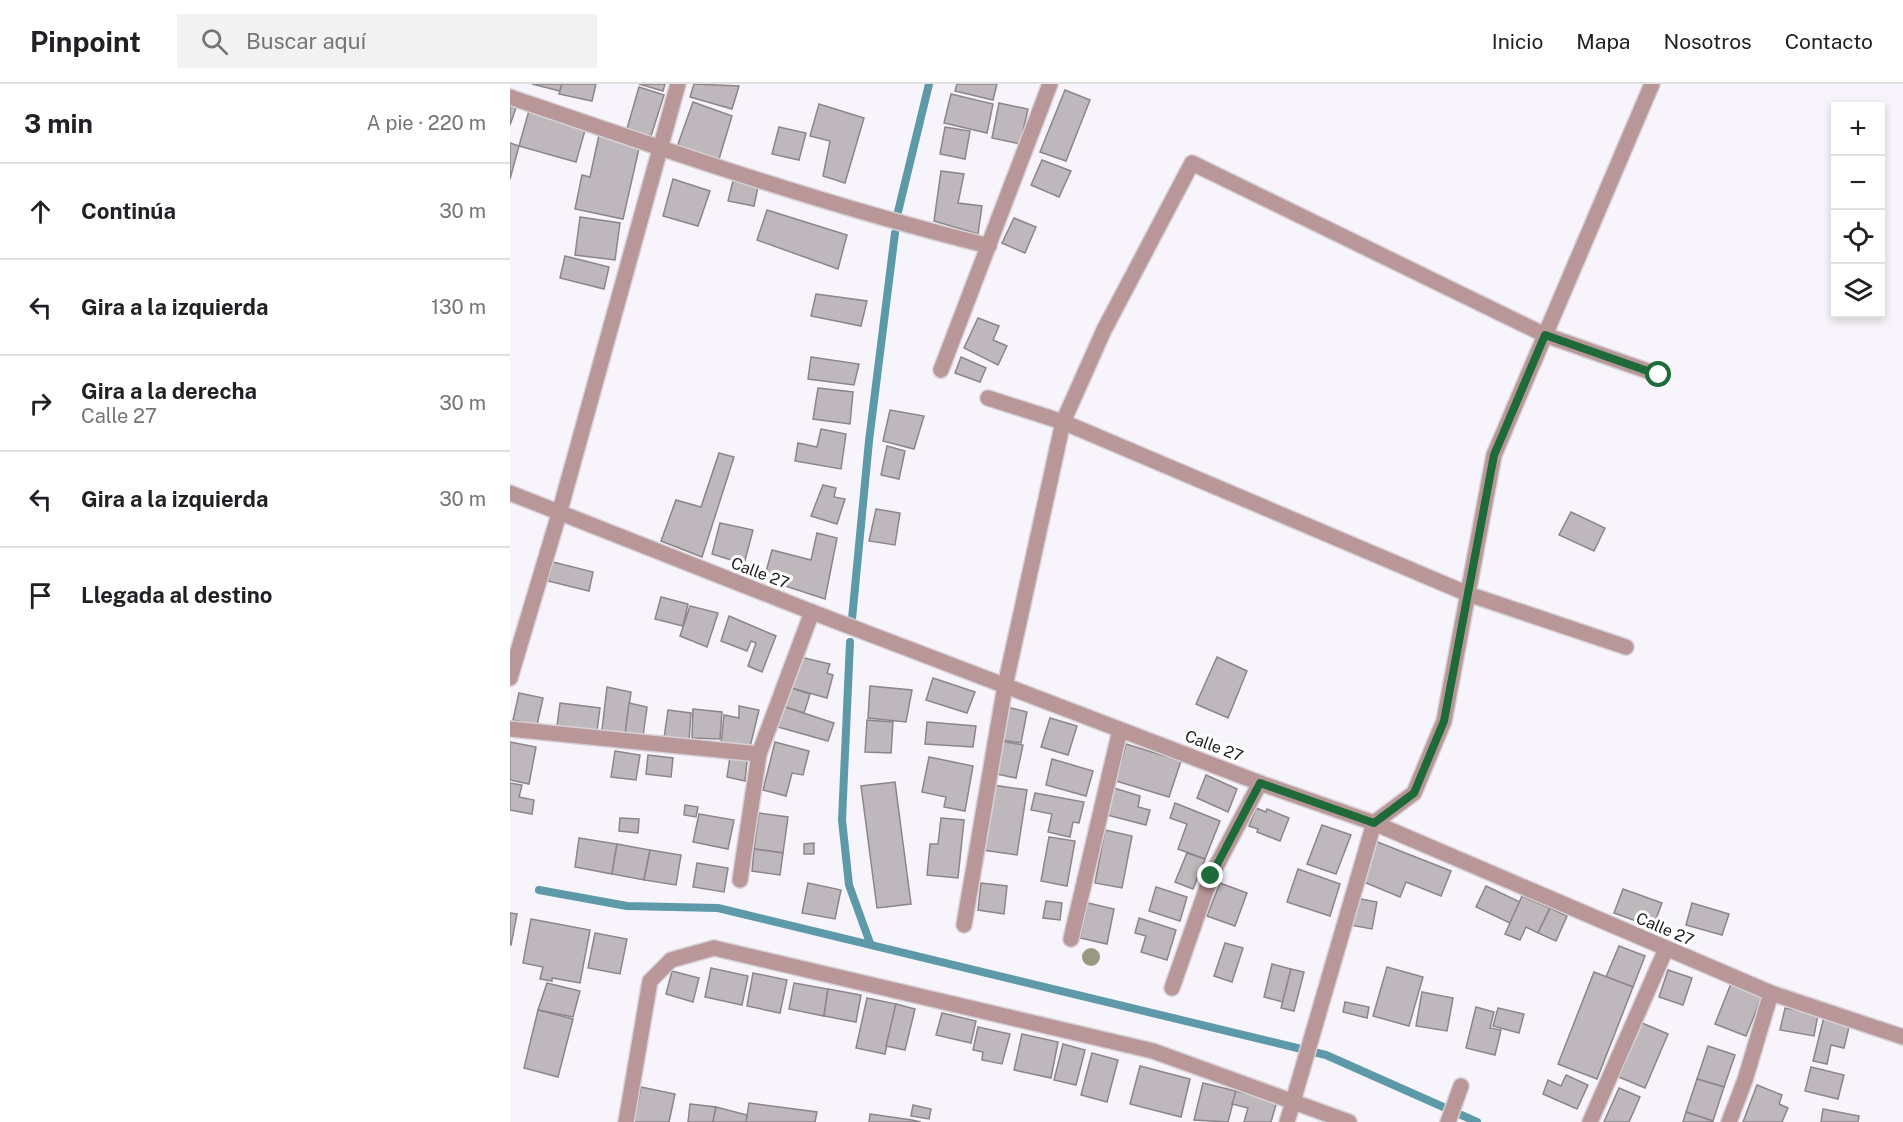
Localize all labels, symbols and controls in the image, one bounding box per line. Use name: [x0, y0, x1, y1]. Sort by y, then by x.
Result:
search box: [177, 14, 597, 68]
text: Pinpoint: [30, 25, 141, 58]
icon: search: [198, 25, 231, 58]
text: Buscar aquí: [246, 28, 366, 54]
text: Inicio: [1492, 29, 1543, 54]
text: Mapa: [1576, 29, 1630, 54]
text: Nosotros: [1663, 29, 1752, 54]
text: Contacto: [1785, 29, 1873, 54]
map controls: [1831, 102, 1885, 318]
button: +: [1831, 102, 1885, 156]
text: 3 min: [24, 108, 93, 139]
text: A pie · 220 m: [366, 111, 486, 135]
button: −: [1831, 156, 1885, 210]
icon: ahead: [24, 195, 57, 228]
text: Continúa: [81, 198, 176, 224]
text: 30 m: [439, 199, 486, 223]
button: locate: [1831, 210, 1885, 264]
button: layers: [1831, 264, 1885, 318]
icon: left: [24, 291, 57, 324]
text: Gira a la izquierda: [81, 294, 268, 320]
text: 130 m: [431, 295, 486, 319]
route start: [1645, 361, 1671, 387]
text: Gira a la derecha: [81, 378, 257, 404]
icon: right: [24, 387, 57, 420]
text: 30 m: [439, 391, 486, 415]
text: Calle 27: [81, 404, 157, 428]
icon: left: [24, 483, 57, 516]
text: Gira a la izquierda: [81, 486, 268, 512]
text: 30 m: [439, 487, 486, 511]
street label: Calle 27: [728, 553, 792, 593]
icon: arrive: [24, 579, 57, 612]
text: Llegada al destino: [81, 582, 272, 608]
street label: Calle 27: [1182, 726, 1246, 766]
route end: [1197, 862, 1223, 888]
street label: Calle 27: [1633, 908, 1697, 950]

